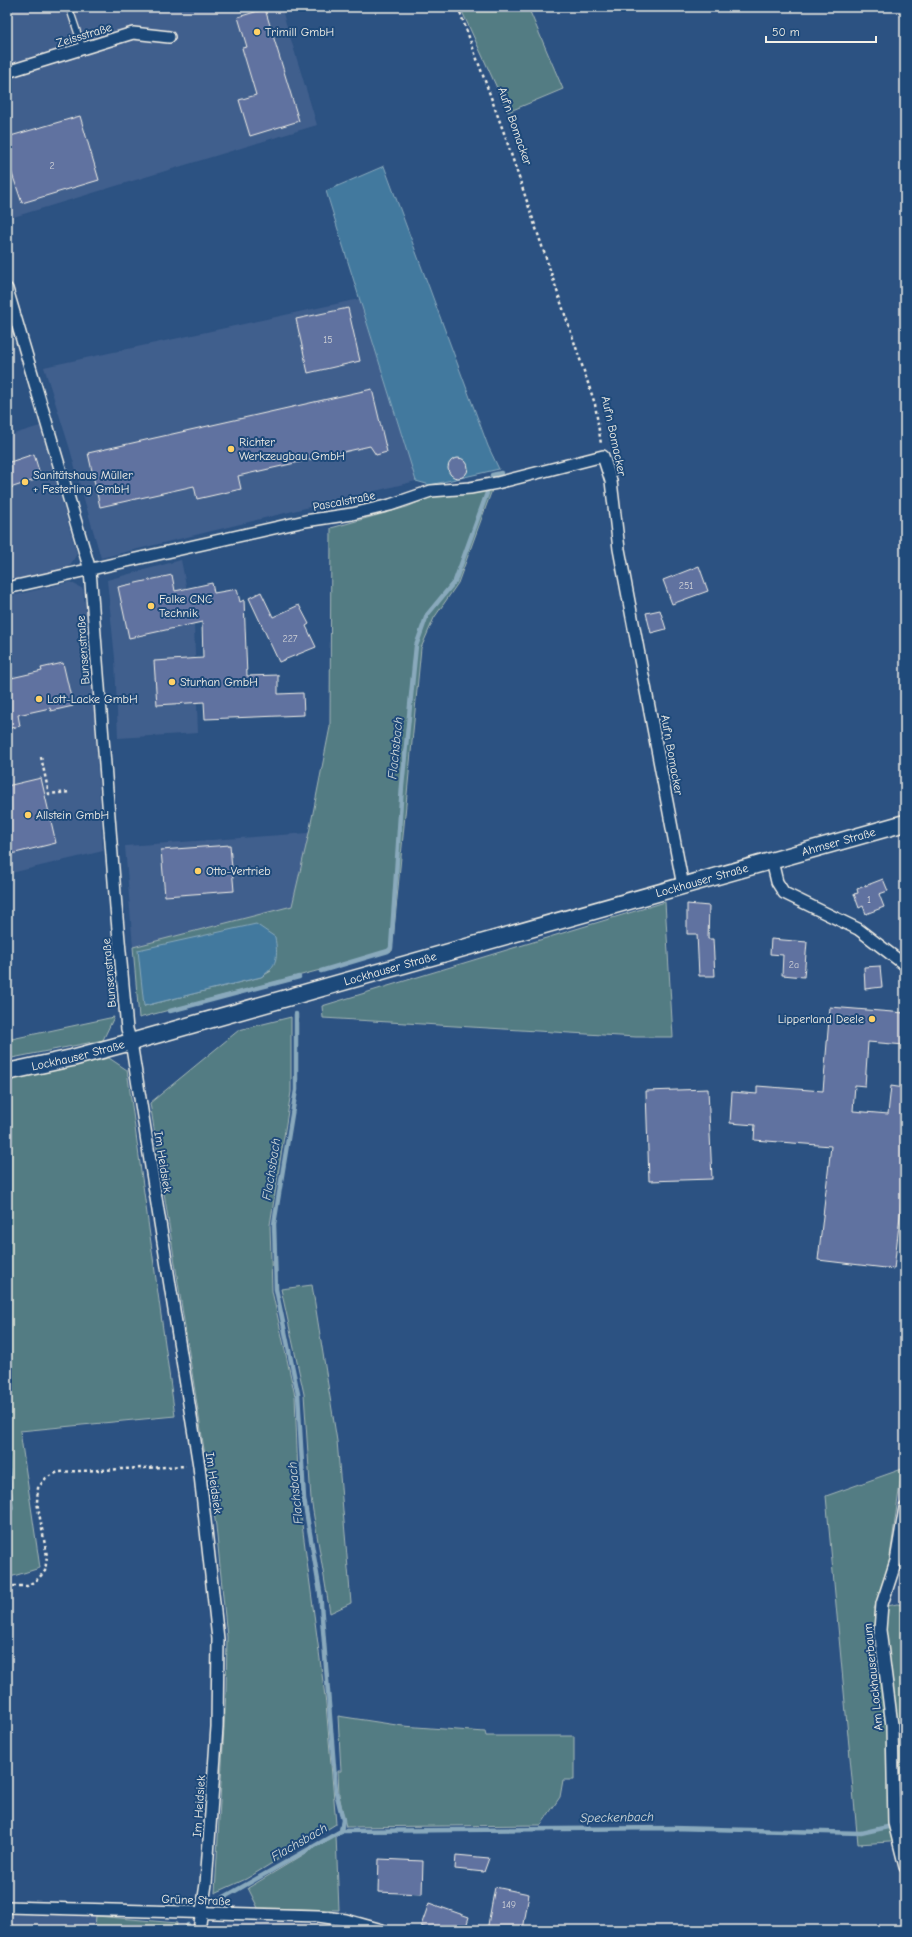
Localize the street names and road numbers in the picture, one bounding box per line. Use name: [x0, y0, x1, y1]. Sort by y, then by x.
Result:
street label: Zeissstraße: [55, 20, 113, 50]
street label: Auf'n Bomacker: [495, 85, 535, 167]
street label: Auf'n Bomacker: [599, 395, 629, 478]
street label: Pascalstraße: [312, 488, 376, 514]
street label: Bunsenstraße: [74, 615, 92, 685]
street label: Auf'n Bomacker: [658, 714, 686, 797]
street label: Ahmser Straße: [800, 825, 877, 859]
street label: Lockhauser Straße: [654, 861, 750, 900]
street label: Bunsenstraße: [99, 938, 119, 1008]
street label: Lockhauser Straße: [342, 949, 438, 988]
street label: Lockhauser Straße: [30, 1037, 126, 1074]
street label: Im Heidsiek: [151, 1130, 175, 1194]
street label: Im Heidsiek: [203, 1451, 225, 1515]
street label: Am Lockhauserbaum: [860, 1623, 886, 1731]
street label: Im Heidsiek: [190, 1774, 208, 1837]
street label: Grüne Straße: [161, 1892, 231, 1908]

